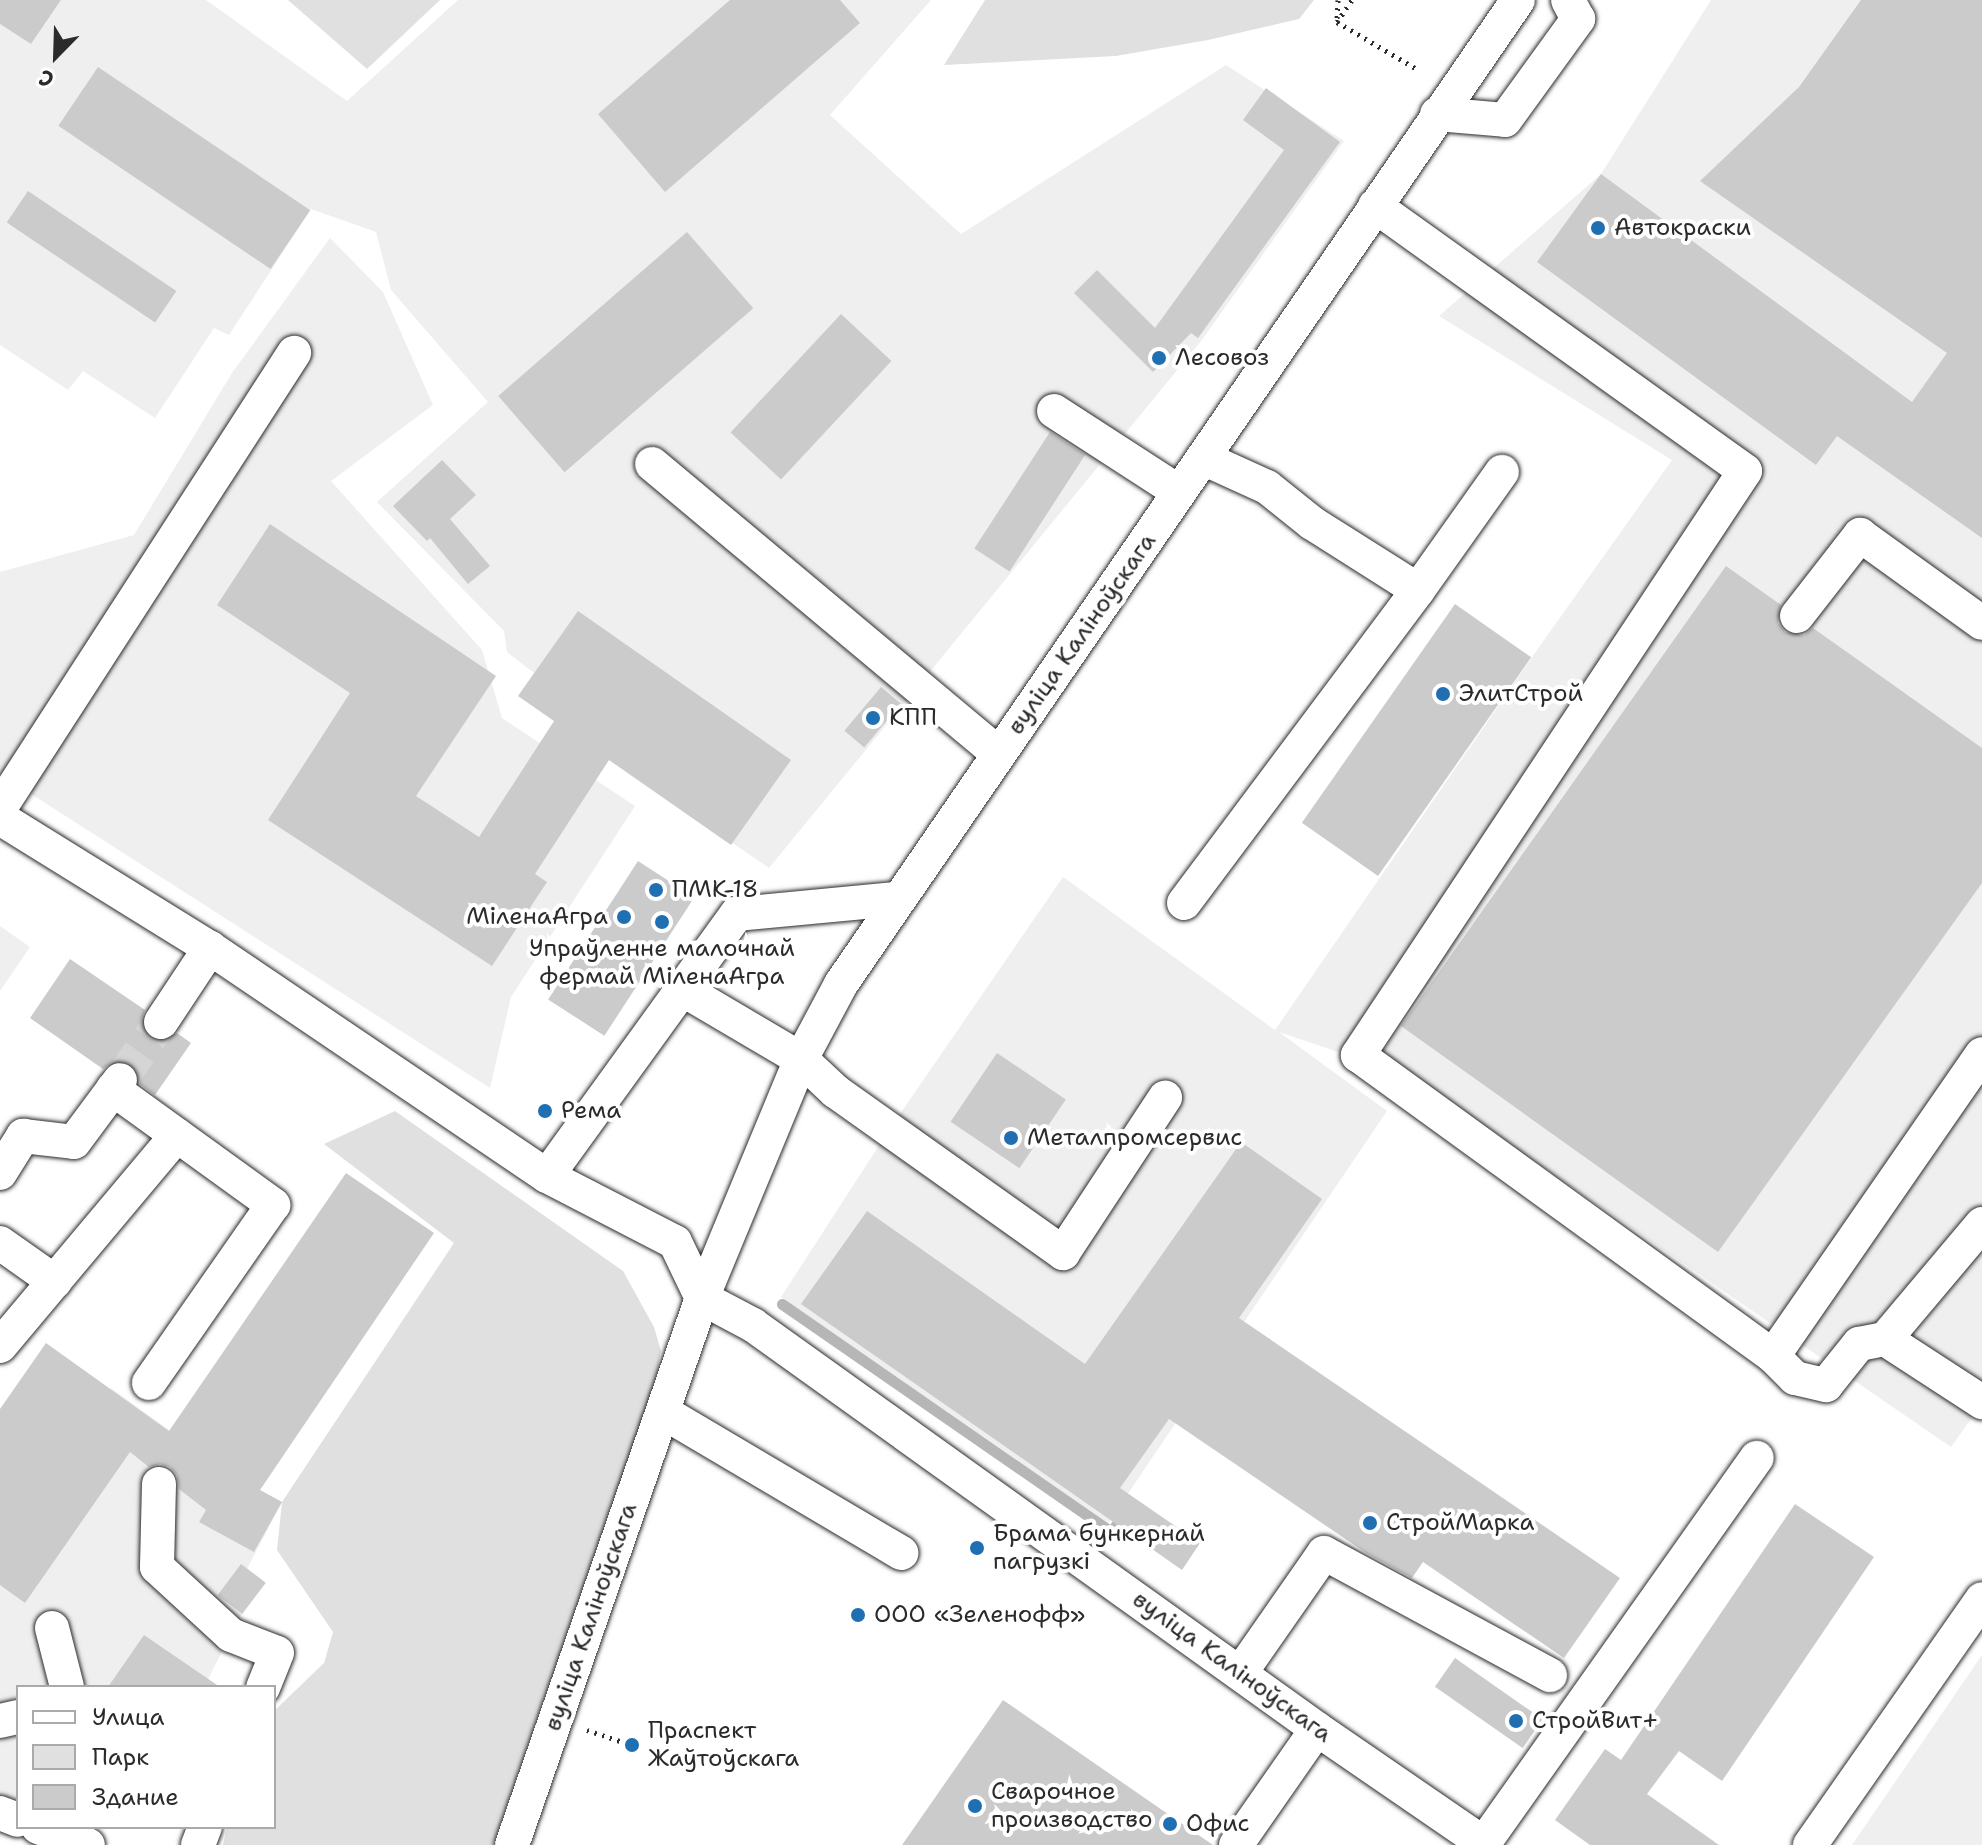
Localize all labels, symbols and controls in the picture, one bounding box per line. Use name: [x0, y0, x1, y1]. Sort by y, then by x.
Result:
north arrow: [16, 16, 96, 96]
text: С: [35, 63, 58, 95]
place label: Автокраски: [1614, 214, 1751, 242]
marker: Автокраски: [1589, 219, 1607, 237]
place label: Лесовоз: [1175, 344, 1269, 372]
marker: Лесовоз: [1150, 349, 1168, 367]
street label: вуліца Каліноўскага: [1002, 528, 1162, 740]
place label: ЭлитСтрой: [1459, 680, 1583, 708]
marker: ЭлитСтрой: [1434, 685, 1452, 703]
place label: КПП: [889, 704, 937, 732]
marker: КПП: [864, 709, 882, 727]
place label: ПМК-18: [672, 876, 759, 904]
marker: ПМК-18: [647, 881, 665, 899]
place label: МіленаАгра: [466, 903, 608, 931]
marker: МіленаАгра: [615, 908, 633, 926]
marker: Упраўленне малочнай фермай МіленаАгра: [653, 913, 671, 931]
place label: Упраўленне малочнай фермай МіленаАгра: [529, 935, 795, 991]
place label: Рема: [561, 1097, 621, 1125]
marker: Рема: [536, 1102, 554, 1120]
place label: Металпромсервис: [1027, 1124, 1242, 1152]
marker: Металпромсервис: [1002, 1129, 1020, 1147]
street label: вуліца Каліноўскага: [538, 1499, 644, 1735]
place label: СтройМарка: [1386, 1509, 1534, 1537]
marker: СтройМарка: [1361, 1514, 1379, 1532]
place label: Брама бункернай пагрузкі: [993, 1520, 1205, 1576]
marker: Брама бункернай пагрузкі: [968, 1539, 986, 1557]
street label: вуліца Каліноўскага: [1127, 1585, 1337, 1749]
place label: ООО «Зеленофф»: [874, 1601, 1085, 1629]
marker: ООО «Зеленофф»: [849, 1606, 867, 1624]
legend: [16, 1685, 276, 1829]
text: Улица: [92, 1701, 165, 1733]
place label: СтройВит+: [1532, 1707, 1659, 1735]
marker: СтройВит+: [1507, 1712, 1525, 1730]
place label: Праспект Жаўтоўскага: [648, 1717, 799, 1773]
marker: Праспект Жаўтоўскага: [623, 1736, 641, 1754]
text: Парк: [92, 1741, 149, 1773]
place label: Сварочное производство: [991, 1778, 1153, 1834]
text: Здание: [92, 1781, 179, 1813]
marker: Сварочное производство: [966, 1797, 984, 1815]
place label: Офис: [1186, 1810, 1250, 1838]
marker: Офис: [1161, 1815, 1179, 1833]

